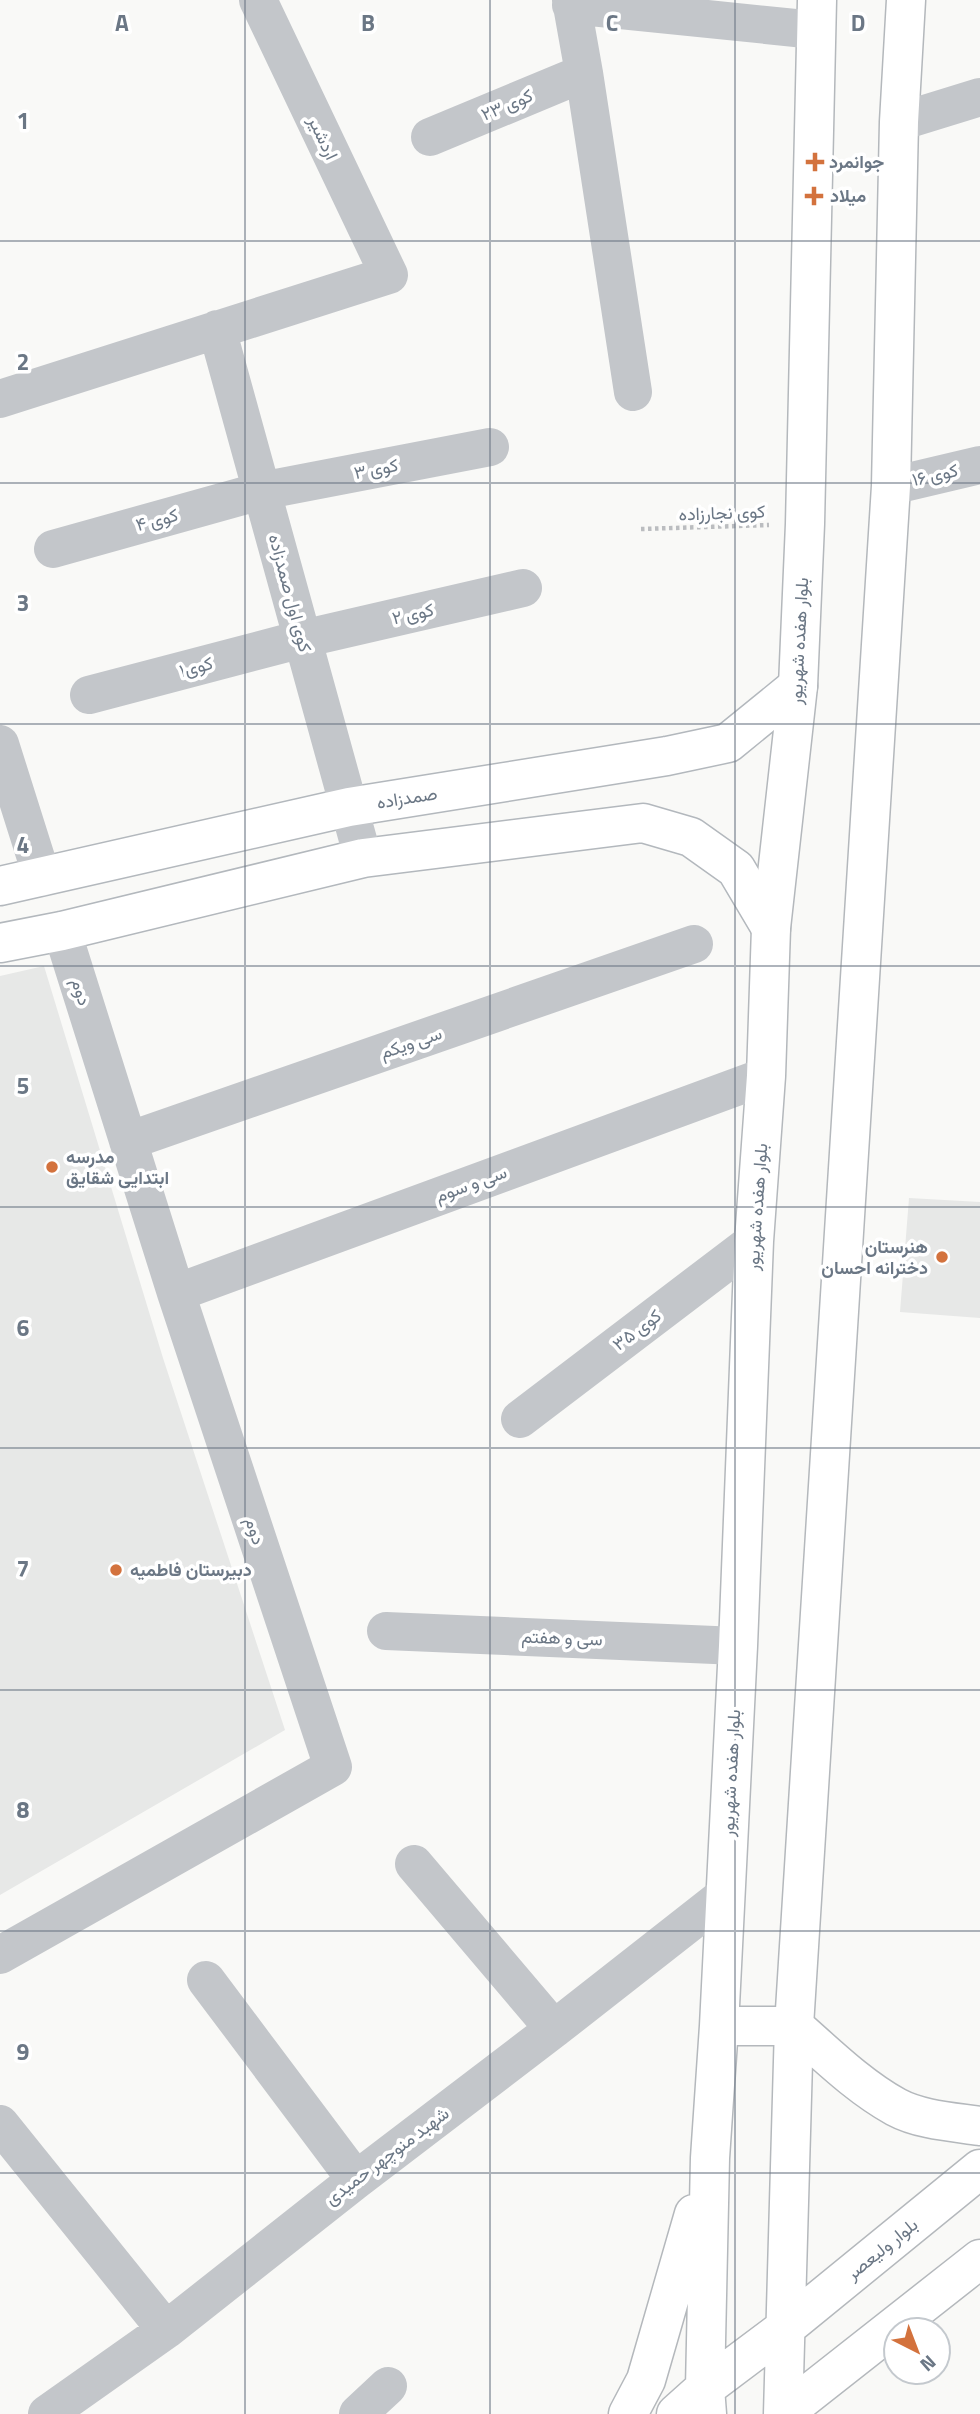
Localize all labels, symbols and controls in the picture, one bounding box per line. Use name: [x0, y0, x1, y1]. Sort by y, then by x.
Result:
text: A: [115, 5, 129, 40]
text: B: [361, 5, 375, 40]
text: C: [606, 5, 618, 40]
text: D: [851, 5, 865, 40]
street label: کوی ۲۳: [477, 82, 537, 128]
text: 1: [17, 103, 29, 138]
street label: اردشیر: [301, 110, 345, 164]
place label: جوانمرد: [829, 148, 884, 175]
marker: جوانمرد: [807, 154, 823, 170]
place label: میلاد: [830, 182, 867, 209]
marker: میلاد: [804, 186, 824, 206]
text: 2: [17, 344, 29, 379]
street label: کوی ۳: [351, 451, 400, 486]
street label: کوی ۱۶: [909, 456, 961, 493]
street label: کوی نجارزاده: [678, 497, 766, 528]
street label: کوی ۴: [133, 501, 181, 538]
street label: کوی اول صمدزاده: [262, 531, 319, 655]
street label: بلوار هفده شهریور: [782, 577, 815, 706]
text: 3: [17, 585, 29, 620]
street label: کوی ۲: [389, 596, 436, 631]
street label: کوی۱: [176, 649, 216, 684]
street label: صمدزاده: [375, 779, 439, 816]
text: 4: [17, 827, 29, 862]
street label: دوم: [65, 975, 98, 1009]
street label: سی ویکم: [376, 1019, 446, 1066]
text: 5: [17, 1068, 29, 1103]
street label: بلوار هفده شهریور: [739, 1142, 774, 1273]
place label: مدرسه ابتدایی شقایق: [66, 1143, 169, 1191]
street label: سی و سوم: [431, 1158, 511, 1209]
marker: مدرسه ابتدایی شقایق: [44, 1159, 60, 1175]
place label: هنرستان دخترانه احسان: [821, 1233, 928, 1281]
marker: هنرستان دخترانه احسان: [934, 1249, 950, 1265]
street label: کوی ۳۵: [607, 1302, 667, 1357]
text: 6: [17, 1310, 30, 1345]
street label: دوم: [238, 1514, 273, 1548]
text: 7: [17, 1551, 29, 1586]
place label: دبیرستان فاطمیه: [130, 1556, 252, 1583]
marker: دبیرستان فاطمیه: [108, 1562, 124, 1578]
street label: سی و هفتم: [521, 1623, 603, 1652]
street label: بلوار هفده شهریور: [714, 1709, 747, 1838]
text: 8: [17, 1792, 30, 1827]
text: 9: [17, 2034, 30, 2069]
street label: شهبد منوچهر حمیدی: [319, 2100, 455, 2211]
street label: بلوار ولیعصر: [839, 2211, 924, 2287]
north arrow: [882, 2316, 952, 2386]
text: N: [914, 2349, 943, 2379]

